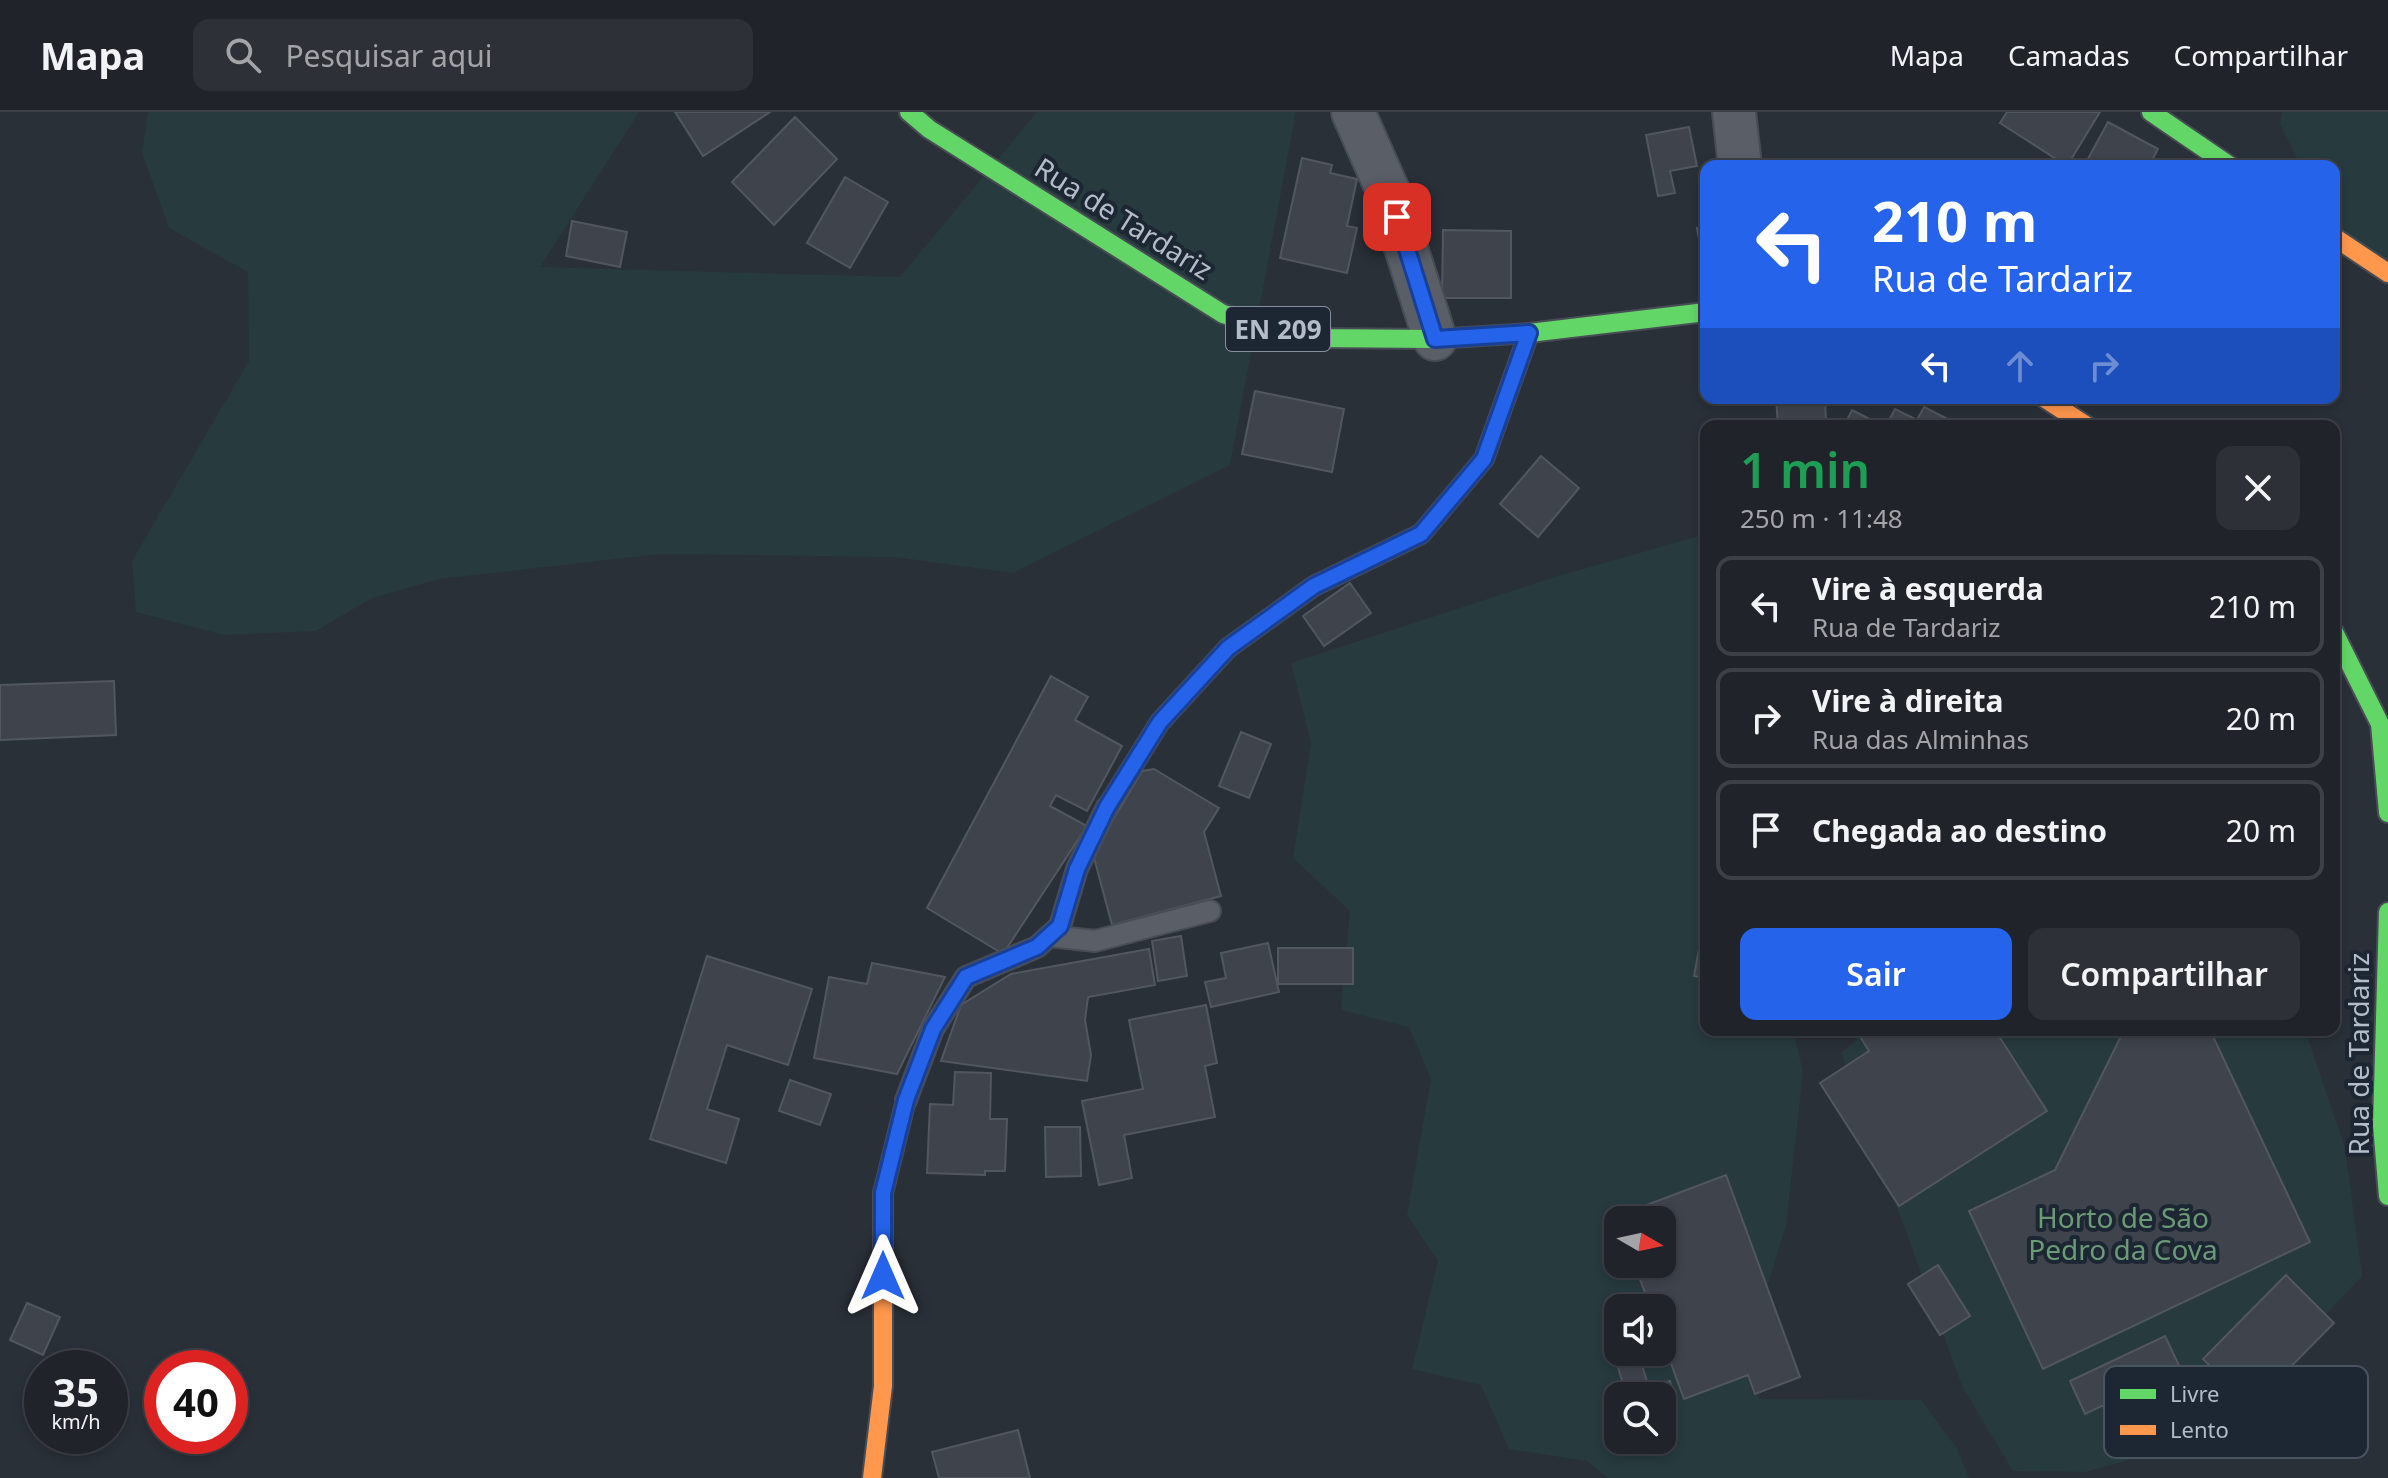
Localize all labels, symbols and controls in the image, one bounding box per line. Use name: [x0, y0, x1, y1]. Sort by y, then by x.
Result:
search box: [193, 19, 753, 91]
text: Mapa: [40, 29, 145, 81]
icon: search: [221, 33, 265, 77]
text: Pesquisar aqui: [285, 35, 493, 76]
text: Mapa: [1890, 36, 1964, 74]
text: Camadas: [2008, 36, 2130, 74]
text: Compartilhar: [2174, 36, 2348, 74]
street label: Rua de Tardariz: [1028, 148, 1220, 288]
text: 210 m: [1872, 182, 2037, 258]
pin: [1363, 183, 1431, 251]
icon: left: [1740, 192, 1844, 296]
icon: arrive: [1375, 195, 1419, 239]
text: Rua de Tardariz: [1872, 254, 2133, 303]
road number: EN 209: [1226, 307, 1330, 351]
icon: left: [1914, 344, 1958, 388]
icon: ahead: [1998, 344, 2042, 388]
icon: right: [2082, 344, 2126, 388]
text: 1 min: [1740, 437, 1870, 502]
button: close: [2216, 446, 2300, 530]
text: 250 m · 11:48: [1740, 500, 1903, 536]
text: Vire à esquerda: [1812, 568, 2044, 609]
icon: left: [1744, 584, 1788, 628]
text: 210 m: [2209, 586, 2296, 627]
text: Rua de Tardariz: [1812, 609, 2000, 645]
text: Vire à direita: [1812, 680, 2003, 721]
icon: right: [1744, 696, 1788, 740]
text: 20 m: [2226, 698, 2296, 739]
text: Rua das Alminhas: [1812, 721, 2029, 757]
icon: arrive: [1744, 808, 1788, 852]
text: Chegada ao destino: [1812, 810, 2107, 851]
text: 20 m: [2226, 810, 2296, 851]
button: Sair: [1740, 928, 2012, 1020]
button: Compartilhar: [2028, 928, 2300, 1020]
street label: Rua de Tardariz: [2339, 953, 2377, 1155]
park label: Horto de São Pedro da Cova: [2028, 1198, 2218, 1268]
north arrow: [1604, 1206, 1676, 1278]
map controls: [1604, 1206, 1676, 1454]
position arrow: [841, 1234, 925, 1318]
button: sound: [1604, 1294, 1676, 1366]
speed limit sign: 40: [144, 1350, 248, 1454]
text: 35: [53, 1364, 99, 1419]
legend: [2104, 1366, 2368, 1458]
text: Livre: [2170, 1378, 2219, 1408]
button: search: [1604, 1382, 1676, 1454]
text: km/h: [51, 1408, 101, 1435]
text: Lento: [2170, 1414, 2229, 1444]

